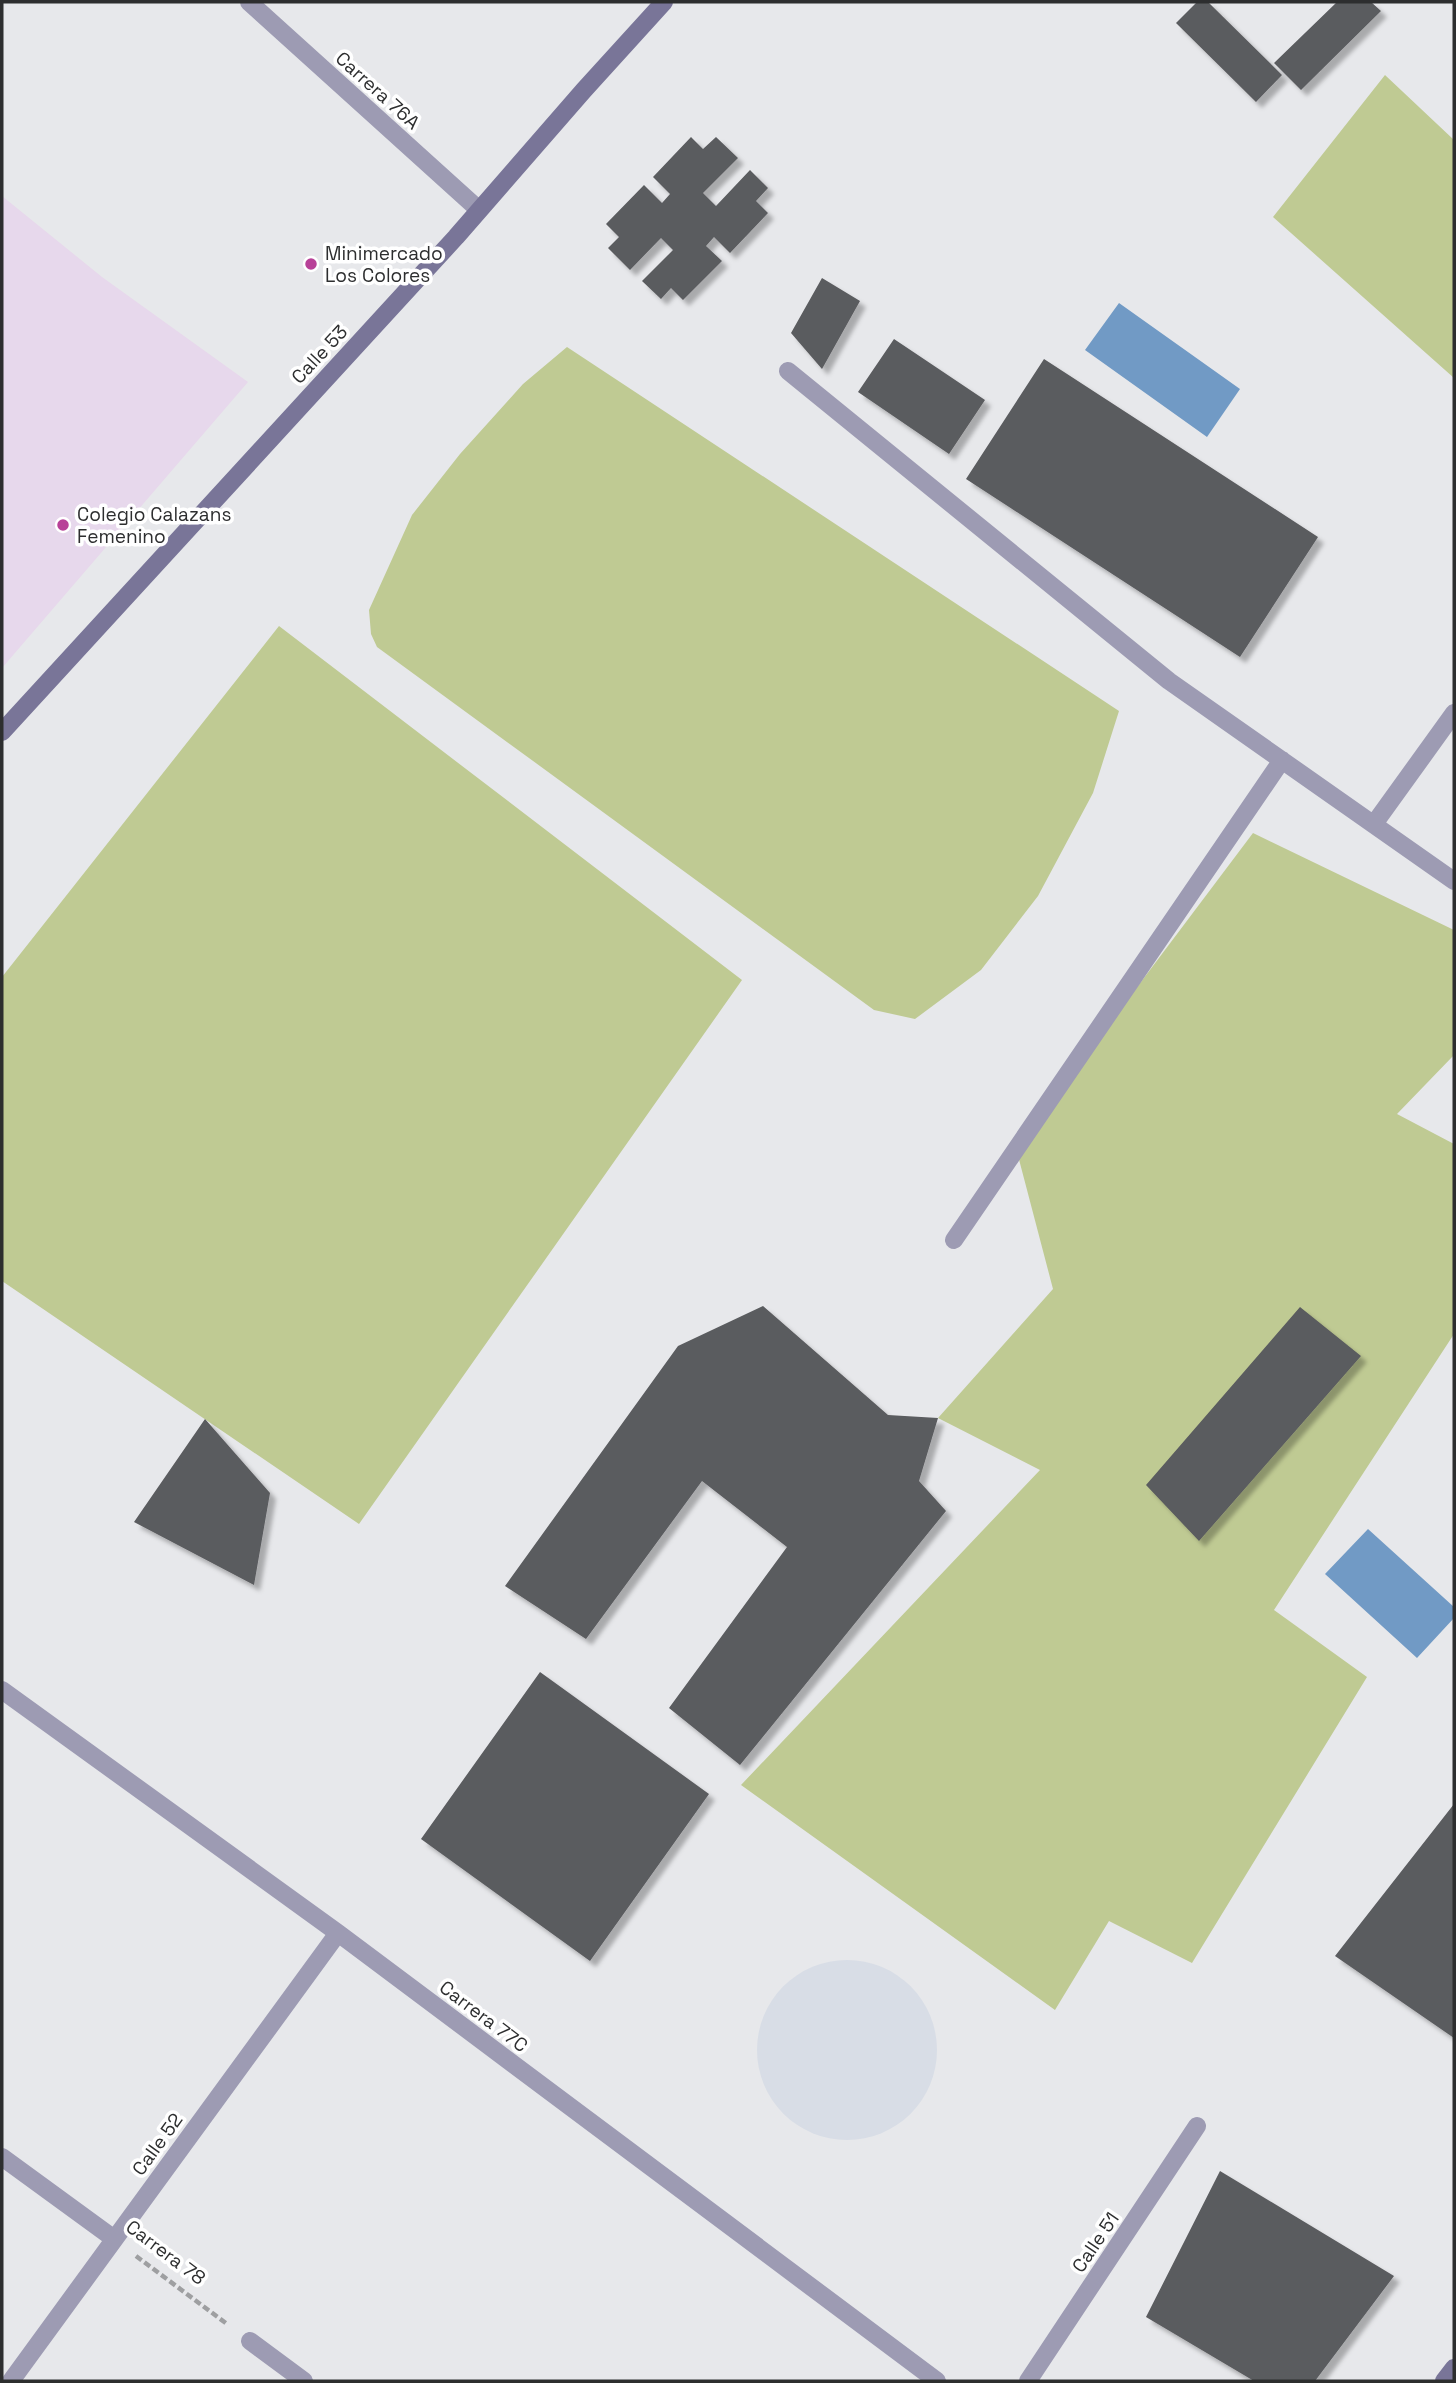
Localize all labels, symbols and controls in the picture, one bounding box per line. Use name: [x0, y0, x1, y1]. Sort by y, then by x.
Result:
street label: Carrera 76A: [330, 46, 425, 135]
place label: Minimercado Los Colores: [325, 241, 443, 288]
marker: Minimercado Los Colores: [303, 256, 319, 272]
street label: Calle 53: [286, 320, 353, 389]
place label: Colegio Calazans Femenino: [77, 502, 231, 549]
marker: Colegio Calazans Femenino: [55, 517, 71, 533]
street label: Carrera 77C: [434, 1975, 533, 2058]
street label: Calle 52: [126, 2108, 188, 2180]
street label: Calle 51: [1066, 2207, 1125, 2277]
street label: Carrera 78: [121, 2214, 211, 2291]

